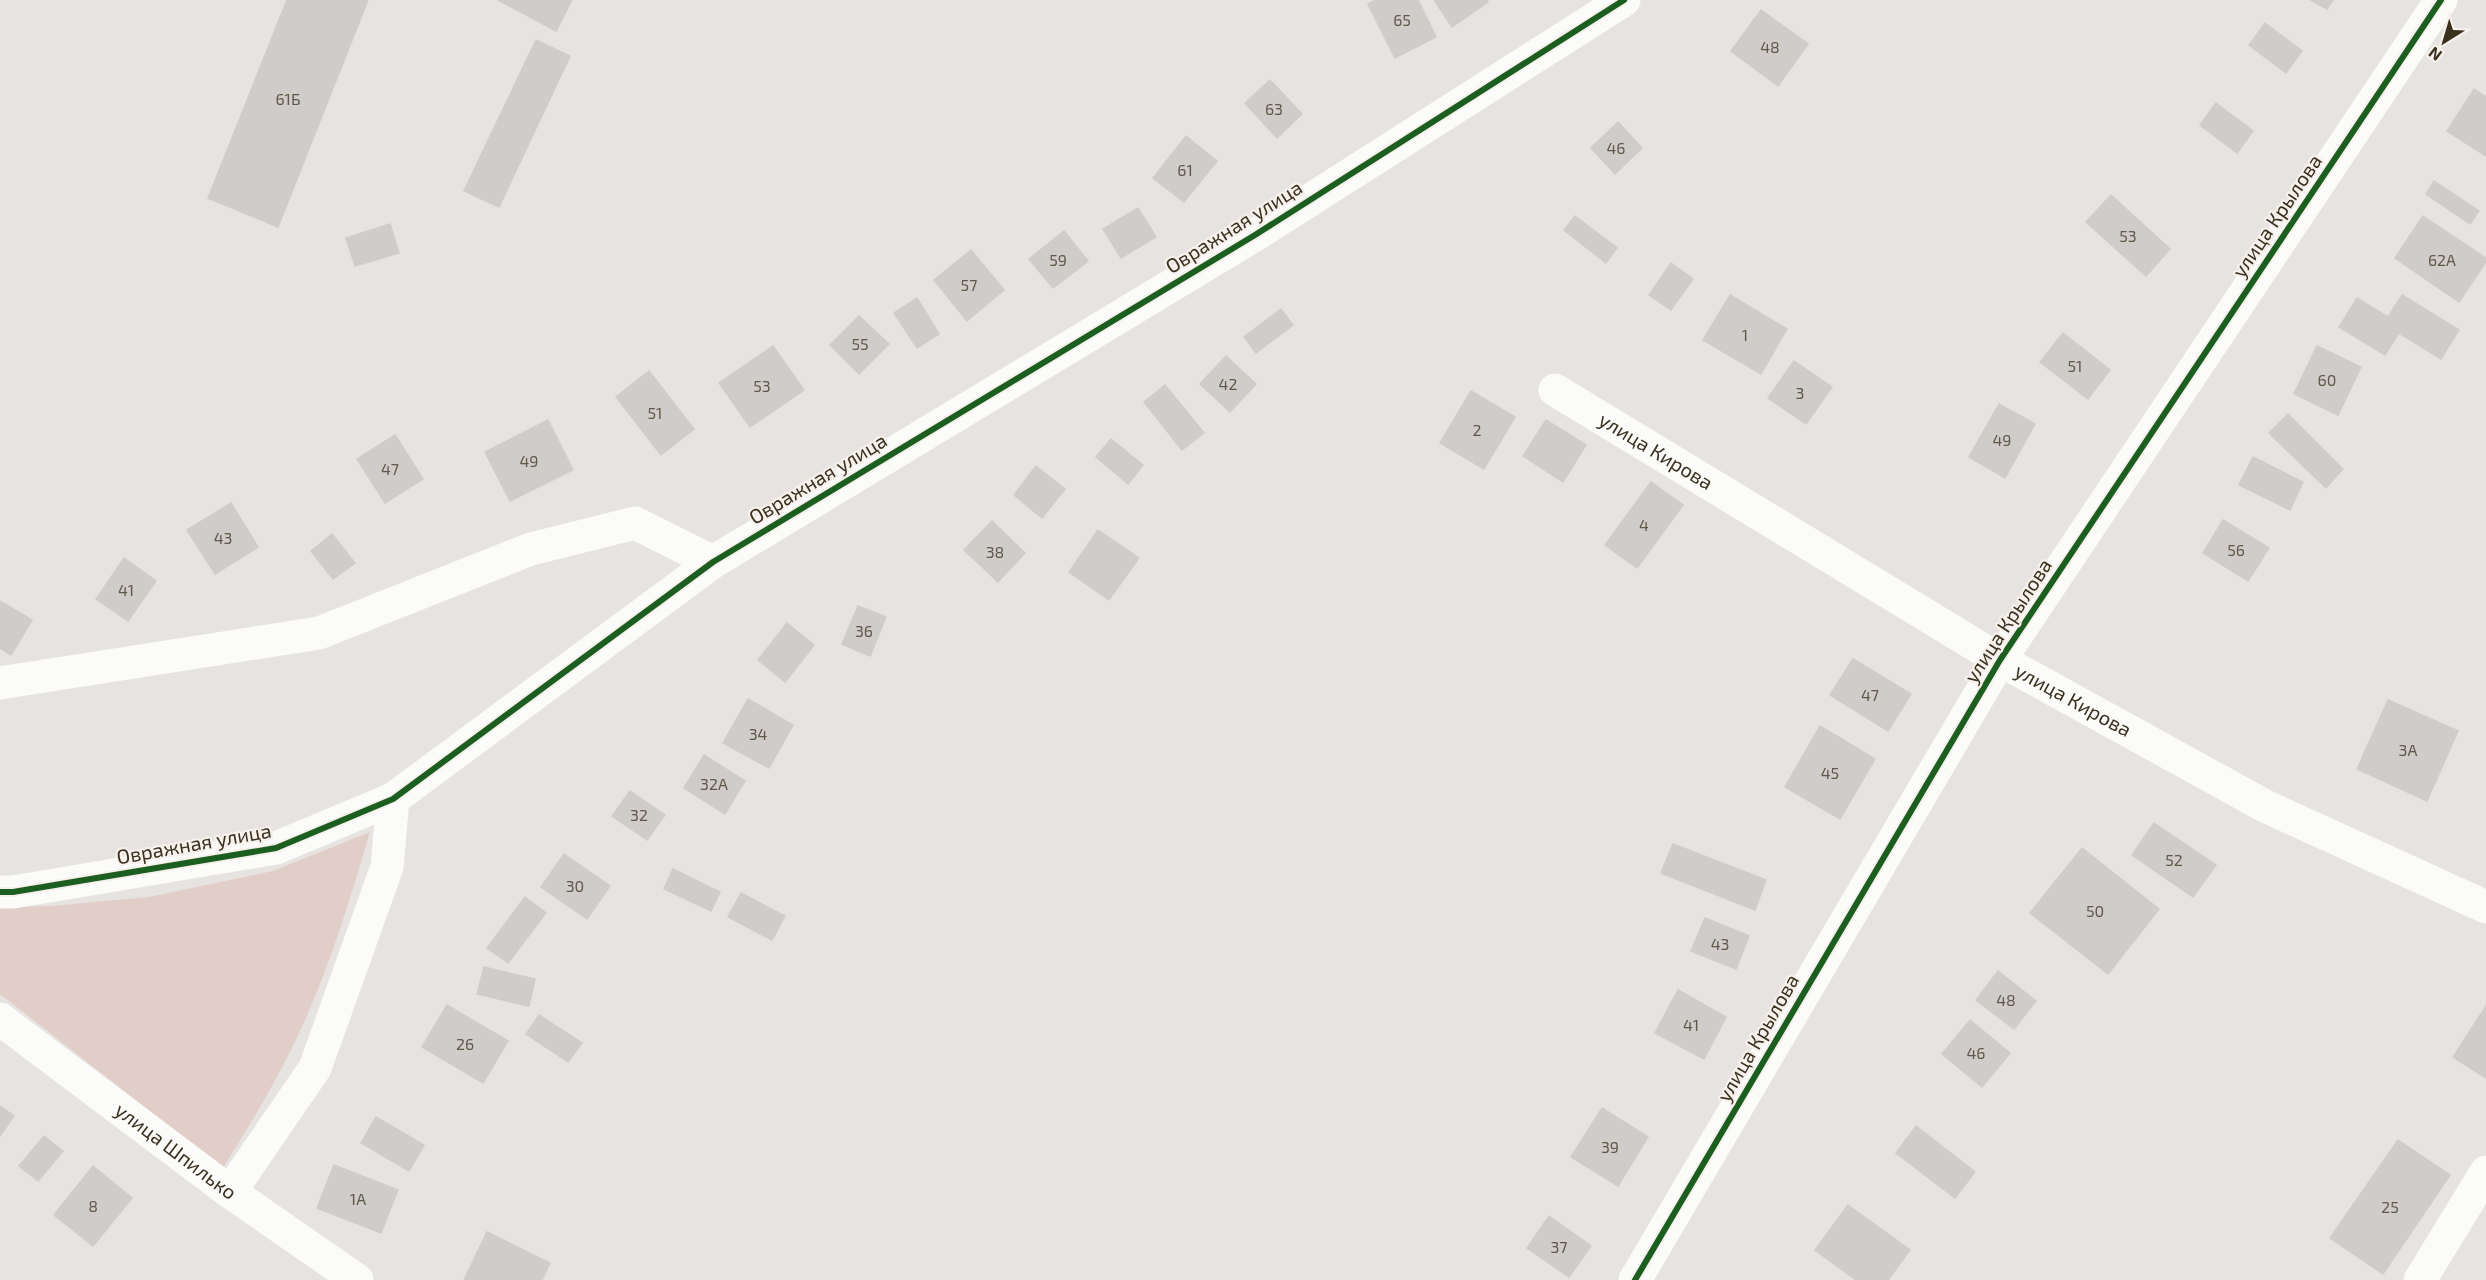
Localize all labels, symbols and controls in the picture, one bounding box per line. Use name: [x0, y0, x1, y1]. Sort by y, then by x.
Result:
house number: 65: [1393, 10, 1411, 29]
north arrow: [2414, 12, 2474, 72]
house number: 48: [1760, 37, 1780, 56]
text: N: [2424, 43, 2445, 65]
house number: 61Б: [275, 89, 301, 108]
house number: 63: [1265, 99, 1283, 118]
house number: 46: [1607, 138, 1626, 157]
street label: улица Крылова: [2226, 149, 2327, 282]
house number: 61: [1177, 160, 1193, 179]
street label: Овражная улица: [1161, 174, 1307, 279]
house number: 53: [2119, 226, 2137, 245]
house number: 59: [1049, 250, 1067, 269]
house number: 62А: [2428, 250, 2456, 269]
house number: 57: [961, 275, 977, 294]
house number: 1: [1742, 325, 1748, 344]
house number: 55: [851, 334, 869, 353]
house number: 51: [2068, 356, 2082, 375]
house number: 60: [2318, 370, 2336, 389]
house number: 42: [1219, 374, 1237, 393]
house number: 53: [753, 376, 771, 395]
house number: 3: [1796, 383, 1804, 402]
house number: 51: [648, 403, 662, 422]
street label: улица Кирова: [1594, 407, 1718, 494]
house number: 2: [1473, 420, 1482, 439]
street label: Овражная улица: [744, 427, 891, 530]
house number: 49: [1993, 430, 2012, 449]
house number: 49: [520, 451, 539, 470]
house number: 47: [381, 459, 399, 478]
house number: 4: [1639, 515, 1649, 534]
house number: 43: [214, 528, 232, 547]
house number: 56: [2227, 540, 2245, 559]
house number: 38: [986, 542, 1004, 561]
street label: улица Крылова: [1958, 554, 2057, 688]
house number: 41: [118, 580, 134, 599]
house number: 36: [855, 621, 873, 640]
street label: улица Кирова: [2011, 658, 2136, 741]
house number: 47: [1861, 685, 1879, 704]
house number: 34: [749, 724, 768, 743]
house number: 3А: [2399, 740, 2417, 759]
house number: 45: [1821, 763, 1839, 782]
house number: 32А: [700, 774, 728, 793]
house number: 32: [630, 805, 648, 824]
street label: Овражная улица: [115, 818, 273, 869]
house number: 52: [2165, 850, 2183, 869]
house number: 30: [566, 876, 584, 895]
house number: 50: [2086, 901, 2104, 920]
house number: 43: [1711, 934, 1729, 953]
street label: улица Крылова: [1711, 969, 1804, 1106]
house number: 48: [1996, 990, 2016, 1009]
house number: 41: [1683, 1015, 1699, 1034]
house number: 26: [456, 1034, 474, 1053]
house number: 46: [1967, 1043, 1986, 1062]
street label: улица Шпилько: [110, 1097, 242, 1204]
house number: 39: [1601, 1137, 1619, 1156]
house number: 1А: [350, 1189, 366, 1208]
house number: 8: [88, 1196, 98, 1215]
house number: 25: [2381, 1197, 2399, 1216]
house number: 37: [1550, 1237, 1568, 1256]

